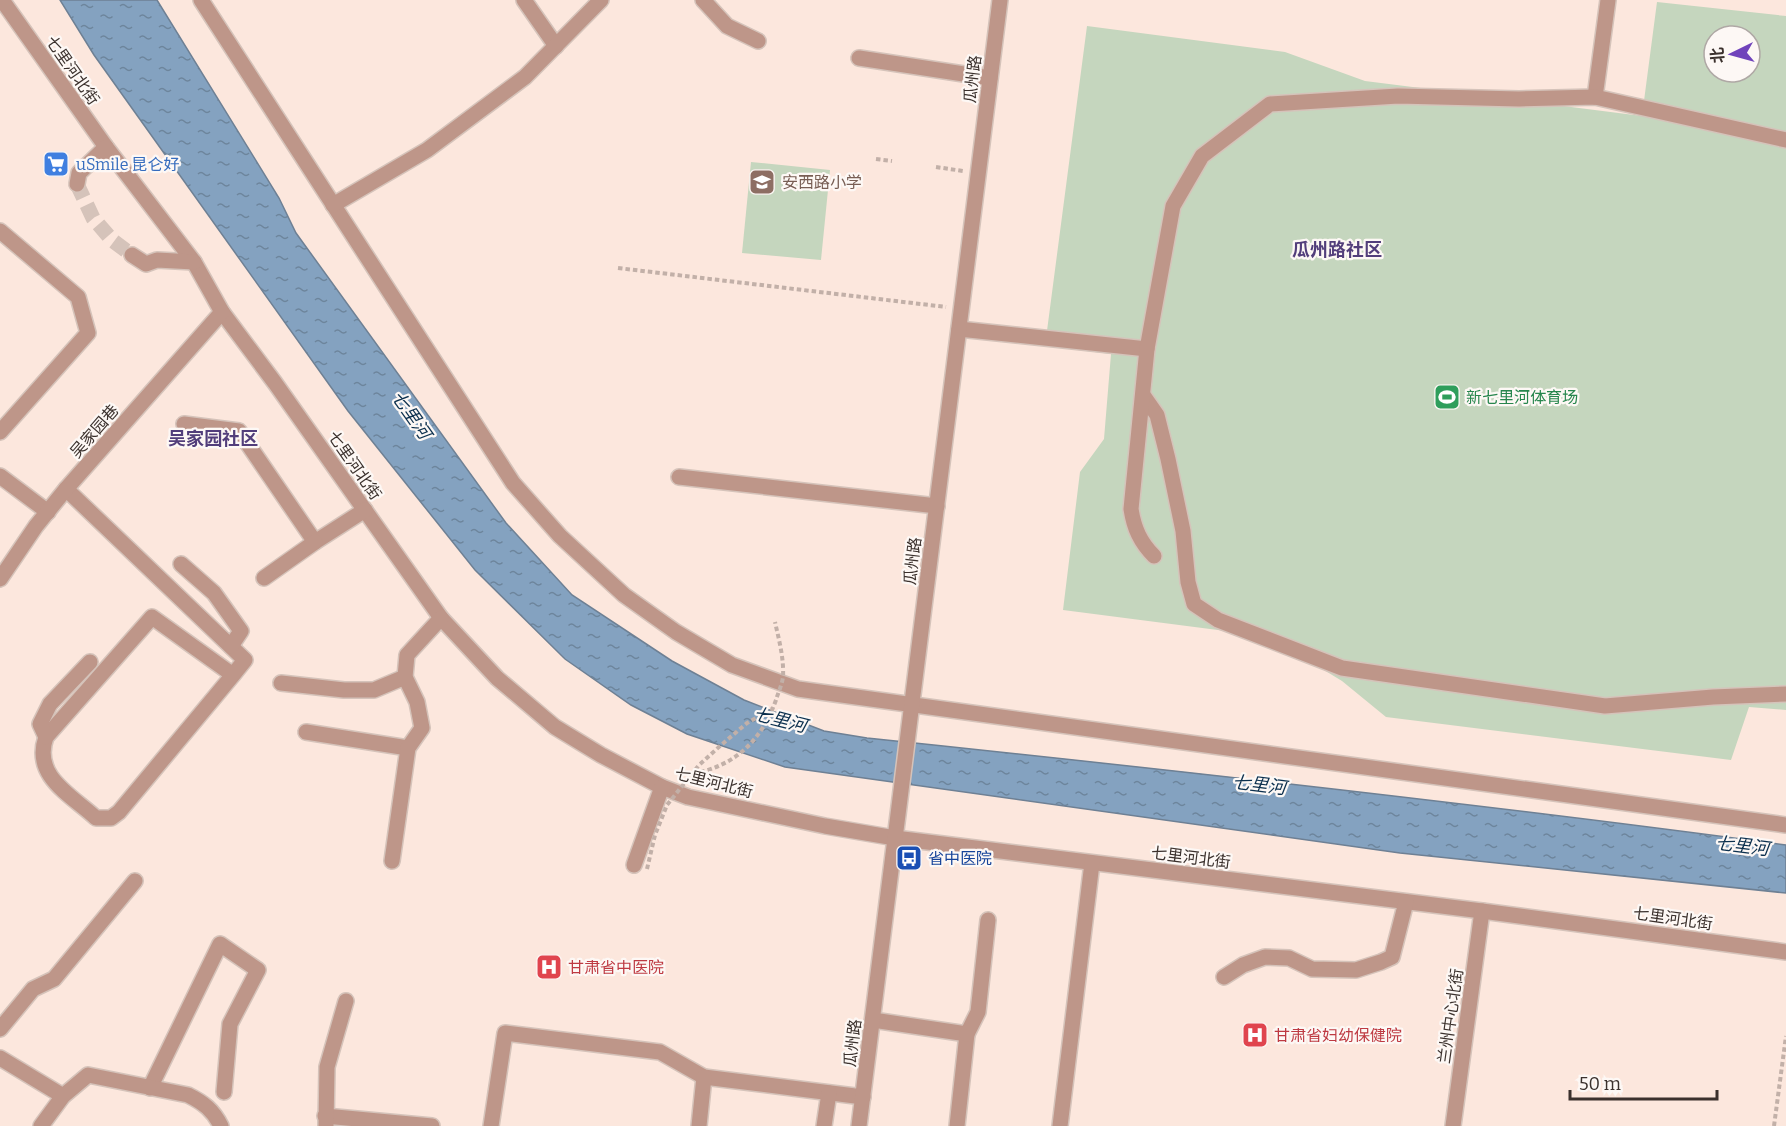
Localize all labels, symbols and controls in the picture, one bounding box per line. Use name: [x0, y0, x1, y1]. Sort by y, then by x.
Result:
north arrow: [1702, 24, 1762, 84]
street label: 七里河北街: [42, 32, 103, 109]
text: 北: [1707, 46, 1728, 64]
street label: 瓜州路: [960, 54, 985, 104]
supermarket icon: uSmile 昆仑好: [41, 149, 71, 179]
place label: uSmile 昆仑好: [76, 155, 180, 174]
school or university icon: 安西路小学: [747, 167, 777, 197]
place label: 安西路小学: [782, 173, 862, 192]
district label: 瓜州路社区: [1292, 239, 1382, 261]
sports icon: 新七里河体育场: [1432, 382, 1462, 412]
water label: 七里河: [387, 387, 437, 446]
place label: 新七里河体育场: [1466, 388, 1578, 407]
street label: 吴家园巷: [66, 401, 123, 462]
street label: 七里河北街: [324, 427, 385, 504]
district label: 吴家园社区: [168, 428, 258, 450]
street label: 瓜州路: [900, 536, 925, 586]
water label: 七里河: [751, 703, 812, 738]
street label: 七里河北街: [673, 764, 755, 801]
water label: 七里河: [1231, 771, 1290, 800]
water label: 七里河: [1714, 832, 1773, 861]
bus stop icon: 省中医院: [894, 843, 924, 873]
street label: 七里河北街: [1150, 843, 1232, 872]
place label: 省中医院: [928, 849, 992, 868]
street label: 七里河北街: [1632, 904, 1714, 933]
hospital icon: 甘肃省中医院: [534, 952, 564, 982]
place label: 甘肃省中医院: [568, 958, 664, 977]
street label: 兰州中心北街: [1434, 967, 1467, 1065]
street label: 瓜州路: [840, 1018, 865, 1068]
hospital icon: 甘肃省妇幼保健院: [1240, 1020, 1270, 1050]
place label: 甘肃省妇幼保健院: [1274, 1026, 1402, 1045]
scale bar: [1570, 1063, 1717, 1101]
text: 50 m: [1579, 1073, 1621, 1095]

